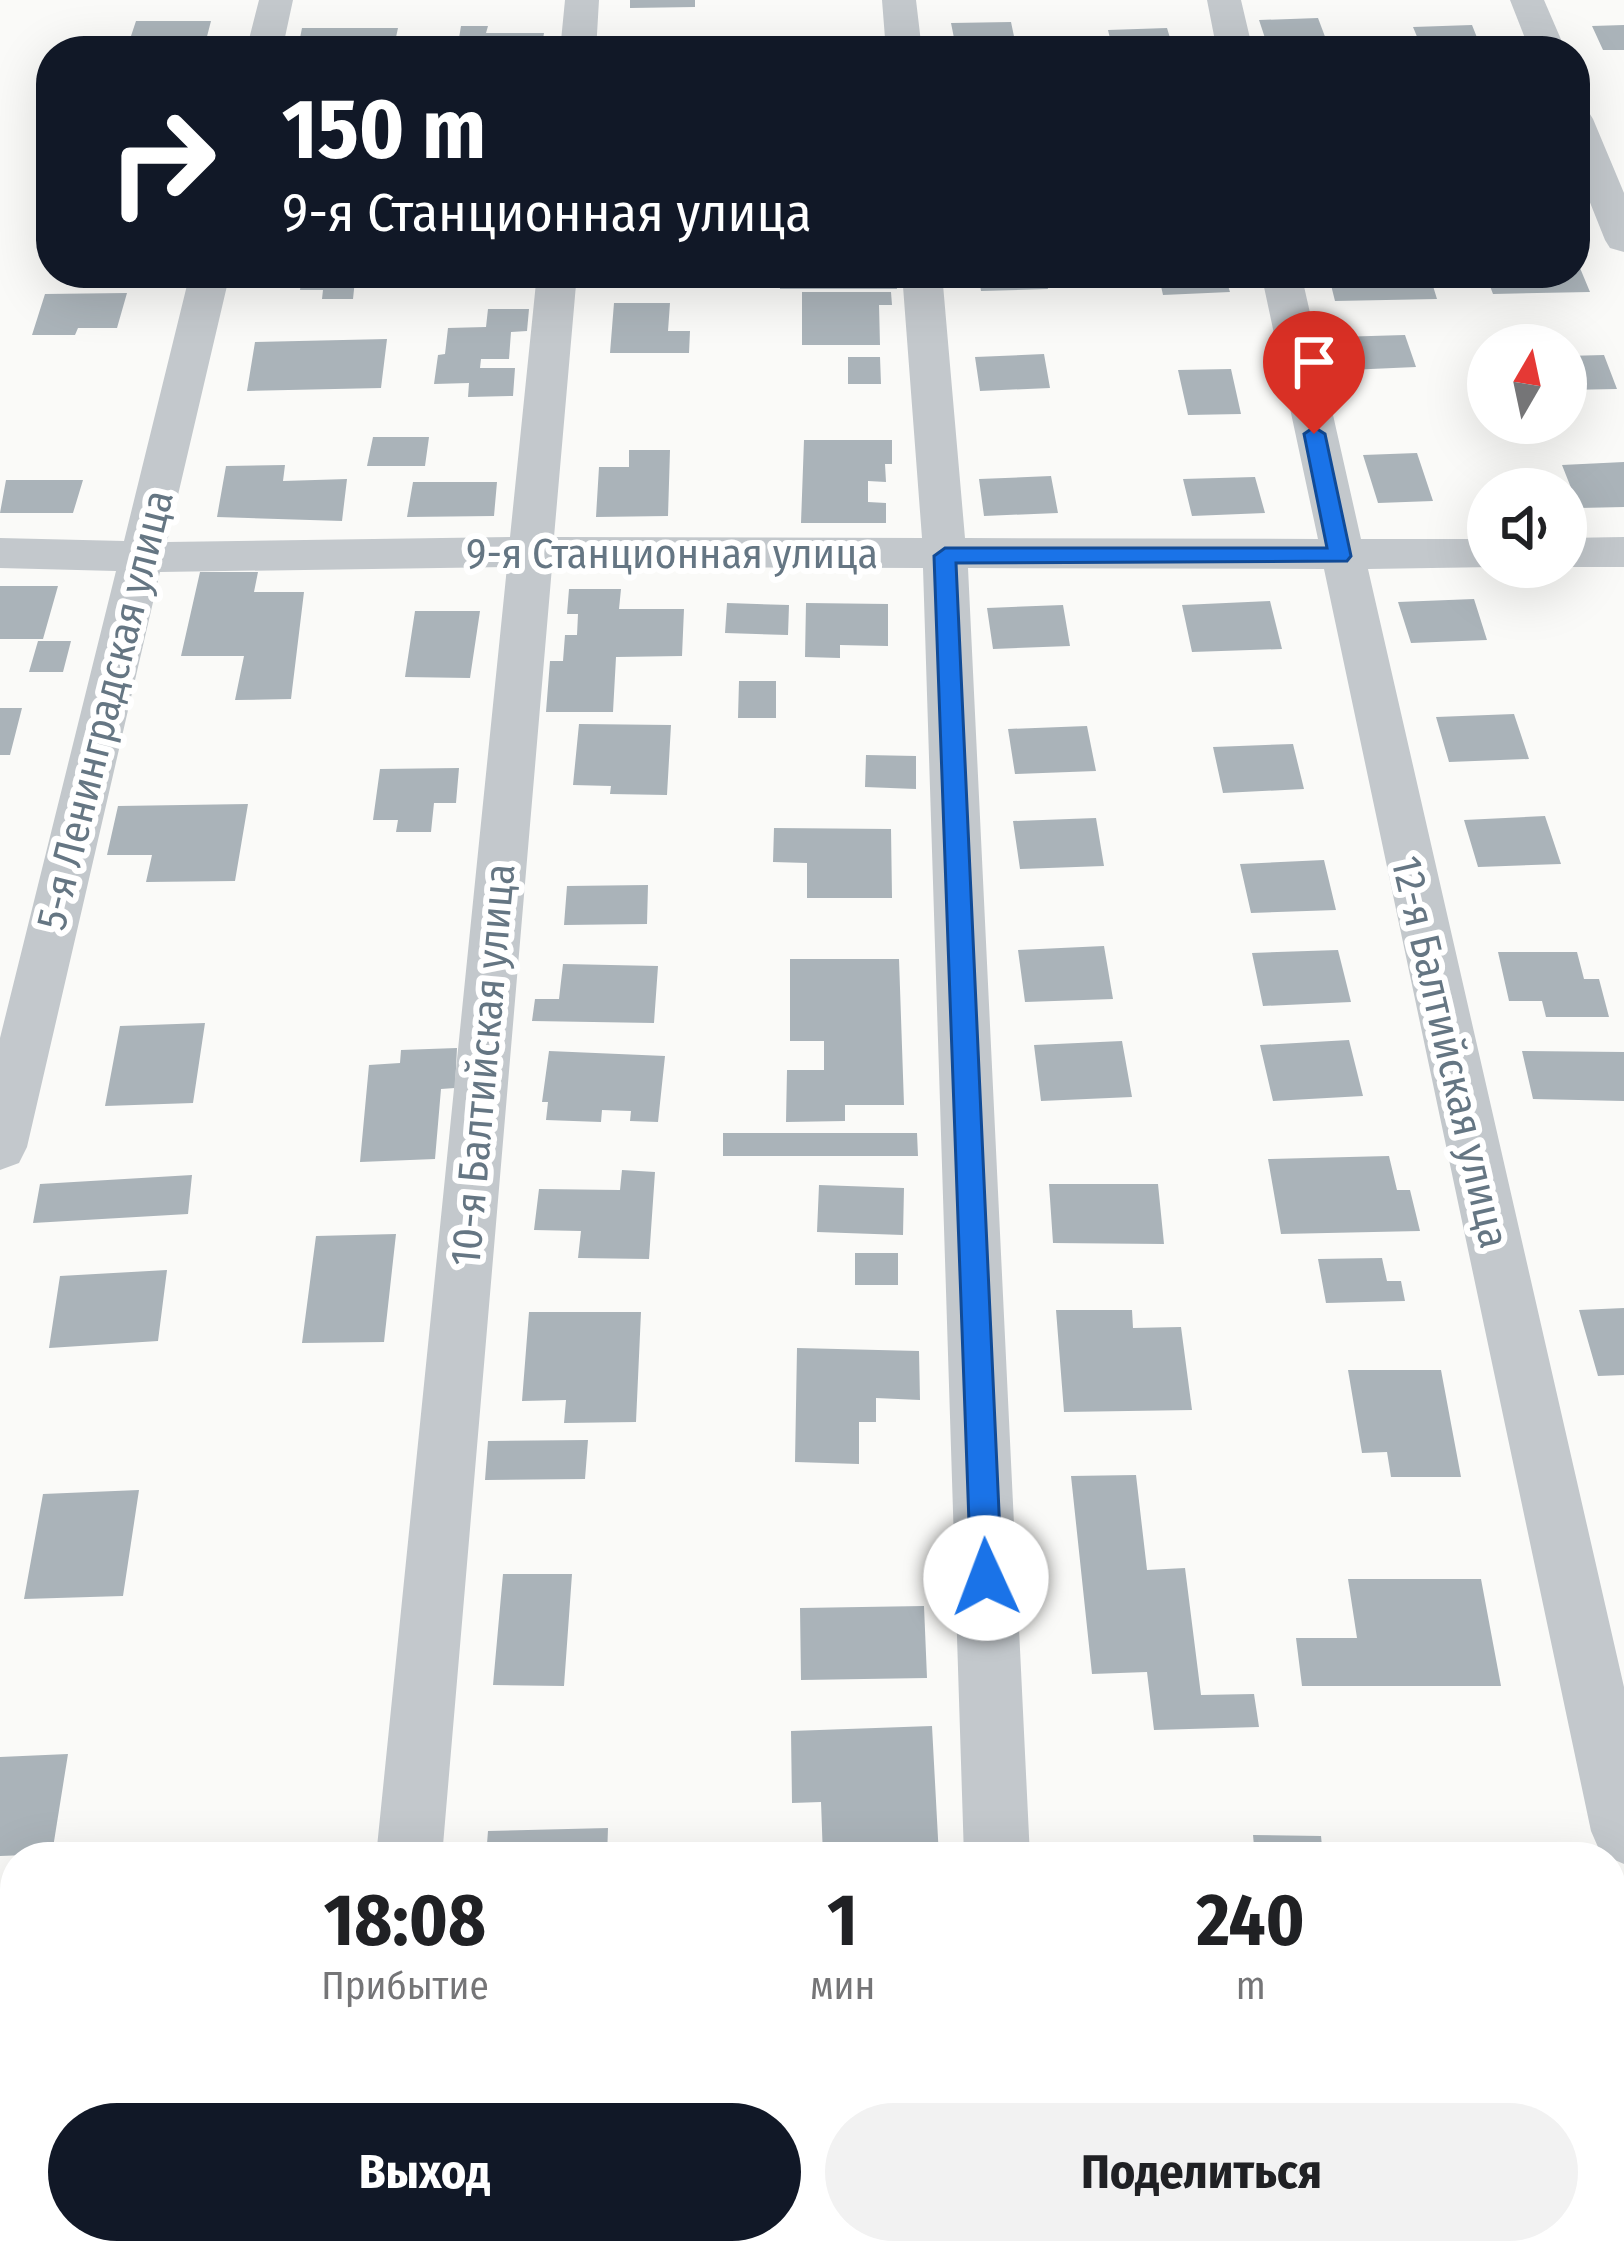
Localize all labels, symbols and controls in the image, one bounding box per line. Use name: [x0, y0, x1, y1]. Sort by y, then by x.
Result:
text: 150 m: [282, 79, 486, 180]
icon: right: [84, 84, 240, 240]
text: 9-я Станционная улица: [282, 181, 812, 245]
pin: [1263, 311, 1365, 434]
north arrow: [1467, 324, 1587, 444]
map controls: [1467, 324, 1587, 588]
icon: arrive: [1281, 329, 1347, 395]
button: sound: [1467, 468, 1587, 588]
street label: 5-я Ленинградская улица: [26, 485, 184, 935]
street label: 9-я Станционная улица: [466, 529, 878, 579]
street label: 12-я Балтийская улица: [1381, 851, 1519, 1253]
street label: 10-я Балтийская улица: [440, 862, 526, 1268]
position arrow: [923, 1515, 1049, 1641]
text: 18:08: [324, 1878, 486, 1964]
text: 1: [827, 1878, 858, 1964]
text: 240: [1197, 1878, 1305, 1964]
text: Прибытие: [321, 1963, 489, 2009]
text: мин: [810, 1963, 875, 2009]
text: m: [1236, 1963, 1266, 2009]
button: Выход: [48, 2103, 801, 2241]
button: Поделиться: [825, 2103, 1578, 2241]

